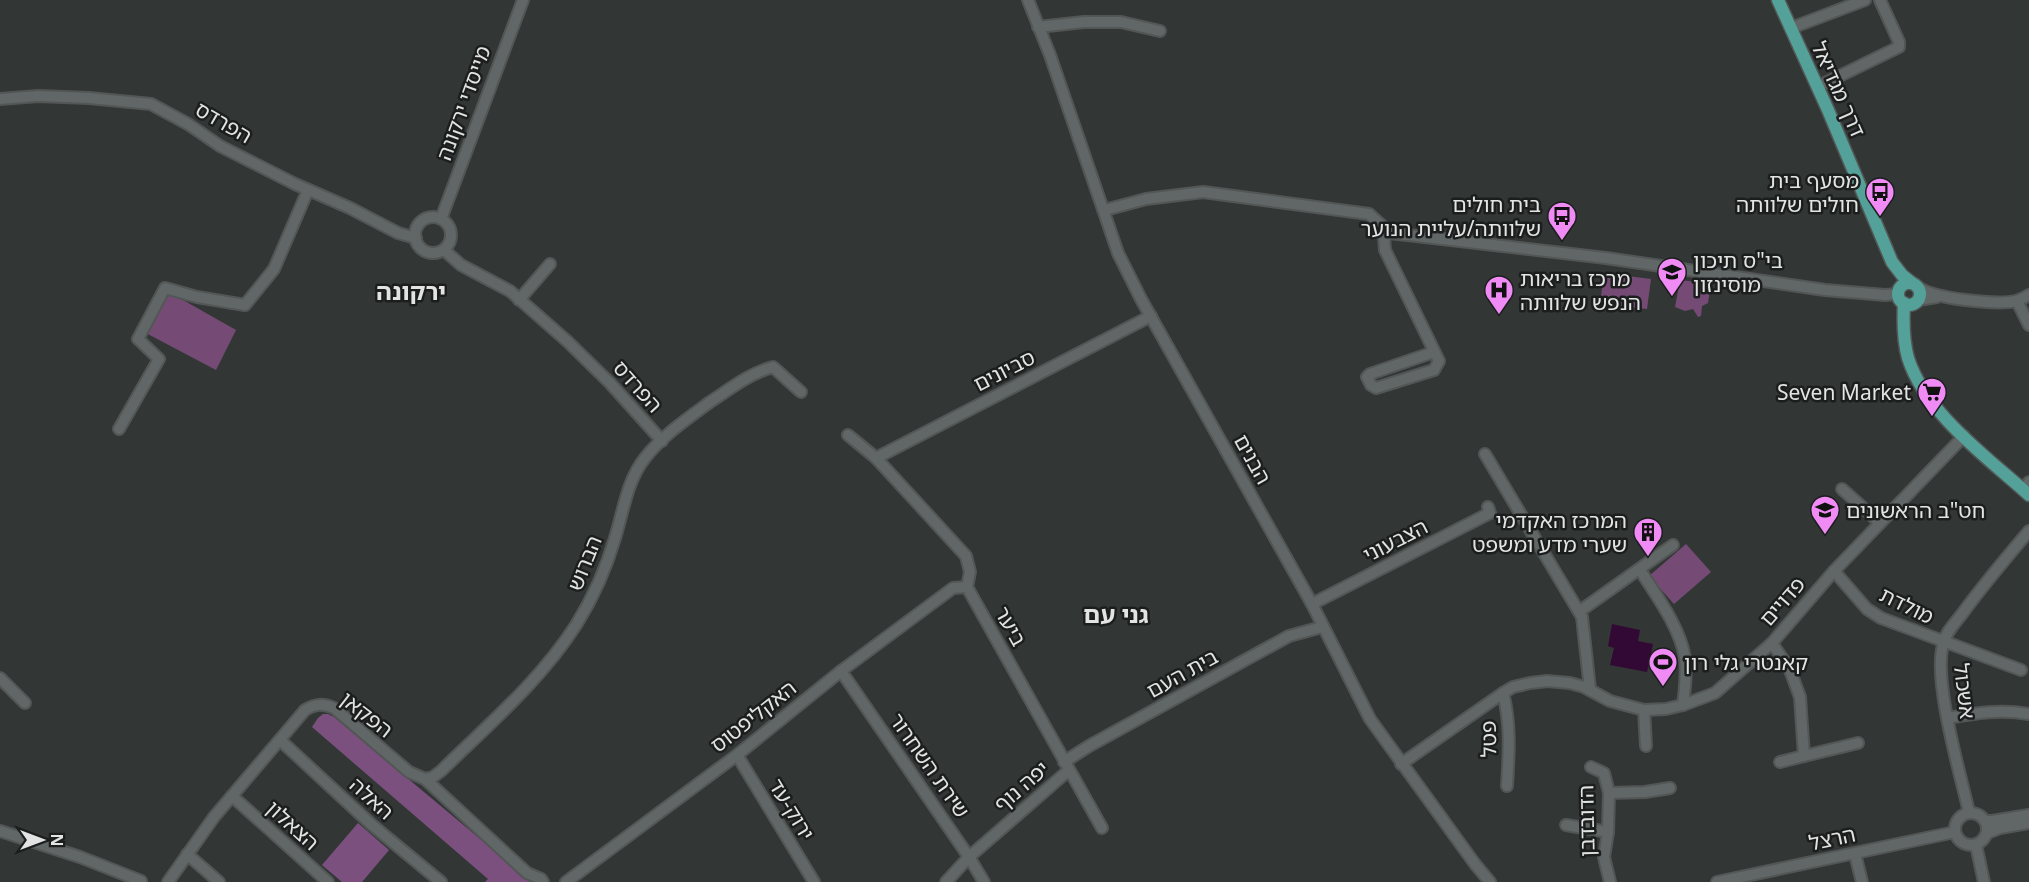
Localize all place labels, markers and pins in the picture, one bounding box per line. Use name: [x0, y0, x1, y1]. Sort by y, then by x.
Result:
place label: מסעף בית חולים שלוותה: [1736, 166, 1859, 218]
bus stop icon: מסעף בית חולים שלוותה: [1864, 176, 1896, 218]
place label: בית חולים שלוותה/עליית הנוער: [1361, 190, 1541, 242]
bus stop icon: בית חולים שלוותה/עליית הנוער: [1546, 200, 1578, 242]
place label: בי"ס תיכון מוסינזון: [1693, 246, 1783, 298]
school or university icon: בי"ס תיכון מוסינזון: [1656, 256, 1688, 298]
place label: מרכז בריאות הנפש שלוותה: [1520, 264, 1641, 316]
hospital icon: מרכז בריאות הנפש שלוותה: [1483, 274, 1515, 316]
supermarket icon: Seven Market: [1916, 376, 1948, 418]
place label: Seven Market: [1777, 378, 1911, 406]
school or university icon: חט"ב הראשונים: [1809, 494, 1841, 536]
place label: חט"ב הראשונים: [1846, 496, 1986, 524]
place label: המרכז האקדמי שערי מדע ומשפט: [1472, 506, 1627, 558]
building icon: המרכז האקדמי שערי מדע ומשפט: [1632, 516, 1664, 558]
sports icon: קאנטרי גלי רון: [1647, 646, 1679, 688]
place label: קאנטרי גלי רון: [1684, 648, 1808, 676]

